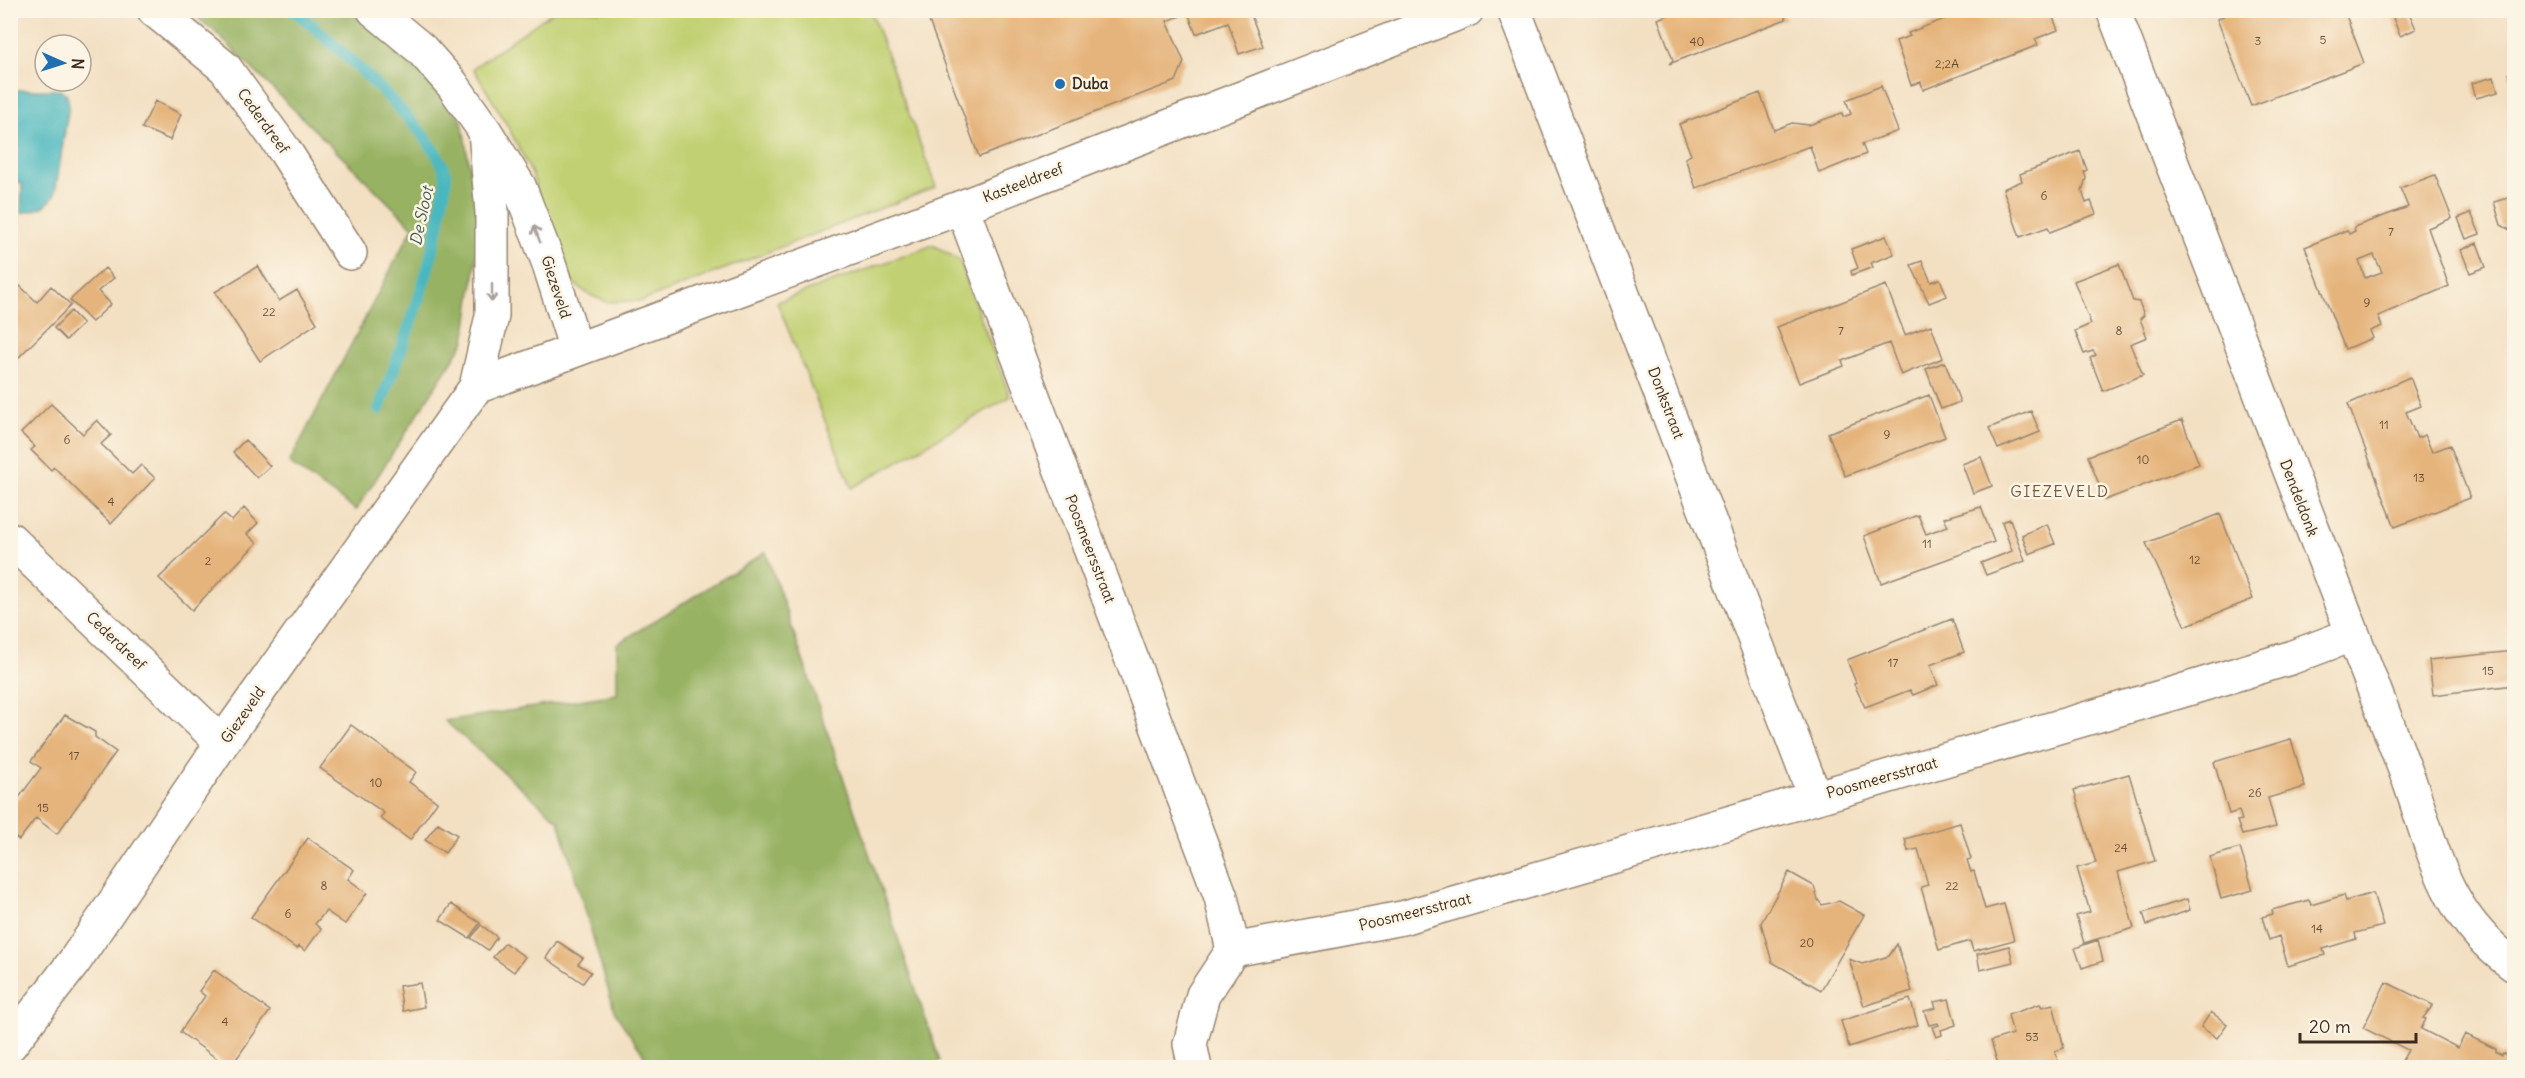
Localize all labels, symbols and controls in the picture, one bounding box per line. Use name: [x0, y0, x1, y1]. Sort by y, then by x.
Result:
house number: 5: [2320, 32, 2327, 47]
north arrow: [33, 33, 93, 93]
house number: 3: [2255, 33, 2262, 48]
house number: 40: [1690, 34, 1705, 49]
house number: 2;2A: [1935, 56, 1959, 71]
text: N: [68, 58, 88, 70]
place label: Duba: [1072, 74, 1109, 93]
marker: Duba: [1053, 77, 1067, 91]
street label: Cederdreef: [233, 84, 294, 158]
street label: Kasteeldreef: [980, 158, 1067, 207]
water label: De Sloot: [405, 182, 438, 247]
house number: 6: [2041, 188, 2048, 203]
house number: 7: [2388, 224, 2394, 239]
one-way arrow: [531, 225, 542, 243]
street label: Giezeveld: [537, 253, 576, 321]
one-way arrow: [486, 283, 498, 303]
house number: 9: [2364, 295, 2371, 310]
house number: 22: [262, 304, 276, 319]
house number: 7: [1838, 323, 1844, 338]
house number: 8: [2116, 323, 2123, 338]
street label: Donkstraat: [1644, 364, 1689, 441]
house number: 11: [2379, 417, 2389, 432]
house number: 9: [1884, 427, 1891, 442]
house number: 6: [64, 432, 71, 447]
house number: 10: [2137, 452, 2149, 467]
street label: Dendeldonk: [2276, 457, 2323, 539]
house number: 13: [2413, 470, 2425, 485]
district label: GIEZEVELD: [2010, 481, 2110, 501]
street label: Poosmeersstraat: [1061, 492, 1120, 606]
house number: 4: [108, 494, 115, 509]
house number: 11: [1922, 536, 1932, 551]
house number: 12: [2189, 552, 2201, 567]
house number: 2: [205, 553, 212, 568]
street label: Cederdreef: [82, 607, 151, 675]
house number: 17: [1888, 655, 1898, 670]
house number: 15: [2482, 663, 2494, 678]
street label: Giezeveld: [216, 683, 269, 747]
house number: 17: [69, 748, 79, 763]
street label: Poosmeersstraat: [1824, 753, 1940, 802]
house number: 10: [370, 775, 382, 790]
house number: 26: [2248, 785, 2262, 800]
house number: 15: [37, 800, 49, 815]
house number: 24: [2114, 840, 2128, 855]
house number: 8: [321, 878, 328, 893]
house number: 22: [1945, 878, 1959, 893]
street label: Poosmeersstraat: [1357, 888, 1473, 935]
house number: 6: [285, 906, 292, 921]
house number: 14: [2311, 921, 2323, 936]
house number: 20: [1800, 935, 1814, 950]
scale bar: [2300, 1006, 2416, 1044]
house number: 4: [222, 1014, 229, 1029]
text: 20 m: [2309, 1015, 2351, 1038]
house number: 53: [2025, 1029, 2039, 1044]

